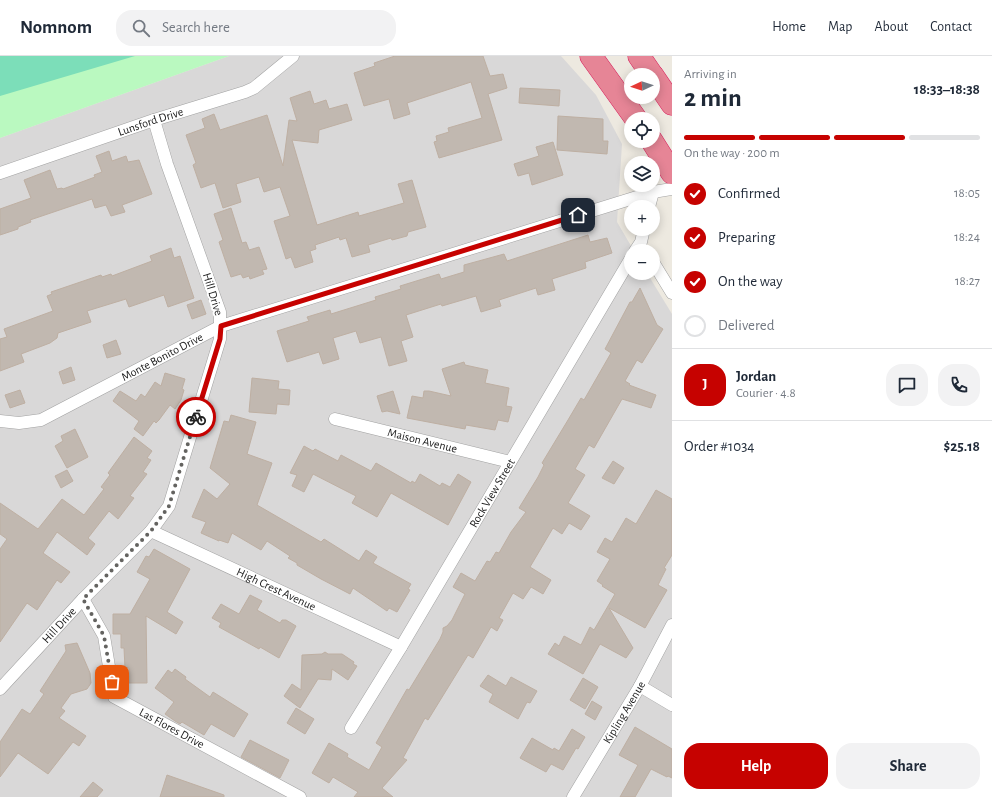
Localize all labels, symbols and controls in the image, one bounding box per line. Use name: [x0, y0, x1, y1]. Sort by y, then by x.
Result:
search box: [116, 10, 396, 46]
icon: search: [130, 17, 152, 39]
text: Nomnom: [20, 18, 92, 37]
text: Search here: [162, 20, 230, 35]
text: Home: [772, 20, 806, 34]
text: Map: [828, 20, 852, 34]
text: About: [874, 20, 908, 34]
text: Contact: [930, 20, 972, 34]
north arrow: [624, 68, 660, 104]
map controls: [624, 68, 660, 280]
text: Arriving in: [684, 68, 737, 81]
text: 18:33–18:38: [914, 82, 980, 97]
text: 2 min: [684, 85, 742, 111]
street label: Lunsford Drive: [116, 105, 185, 138]
button: locate: [624, 112, 660, 148]
text: On the way · 200 m: [684, 147, 780, 160]
button: layers: [624, 156, 660, 192]
icon: check: [684, 183, 706, 205]
text: Confirmed: [718, 186, 780, 201]
text: 18:05: [954, 187, 980, 200]
pin: [561, 198, 595, 232]
button: +: [624, 200, 660, 236]
icon: home: [567, 204, 589, 226]
icon: check: [684, 227, 706, 249]
text: Preparing: [718, 230, 775, 245]
text: 18:24: [954, 231, 980, 244]
button: −: [624, 244, 660, 280]
street label: Hill Drive: [201, 271, 225, 317]
icon: check: [684, 271, 706, 293]
text: On the way: [718, 274, 783, 289]
text: 18:27: [955, 275, 980, 288]
text: Delivered: [718, 318, 775, 333]
street label: Monte Bonito Drive: [119, 331, 205, 383]
button: chat: [886, 364, 928, 406]
button: phone: [938, 364, 980, 406]
text: Jordan: [736, 369, 776, 384]
text: J: [702, 377, 708, 392]
text: Courier · 4.8: [736, 387, 796, 400]
courier: [176, 397, 216, 437]
icon: bike: [185, 406, 207, 428]
street label: Maison Avenue: [386, 426, 458, 455]
text: Order #1034: [684, 439, 755, 454]
text: $25.18: [943, 439, 980, 454]
street label: Rock View Street: [467, 456, 517, 530]
street label: High Crest Avenue: [235, 566, 318, 613]
street label: Hill Drive: [40, 605, 78, 645]
pin: [95, 665, 129, 699]
icon: bag: [101, 671, 123, 693]
street label: Kipling Avenue: [601, 679, 647, 746]
street label: Las Flores Drive: [137, 706, 206, 750]
button: Help: [684, 743, 828, 789]
button: Share: [836, 743, 980, 789]

